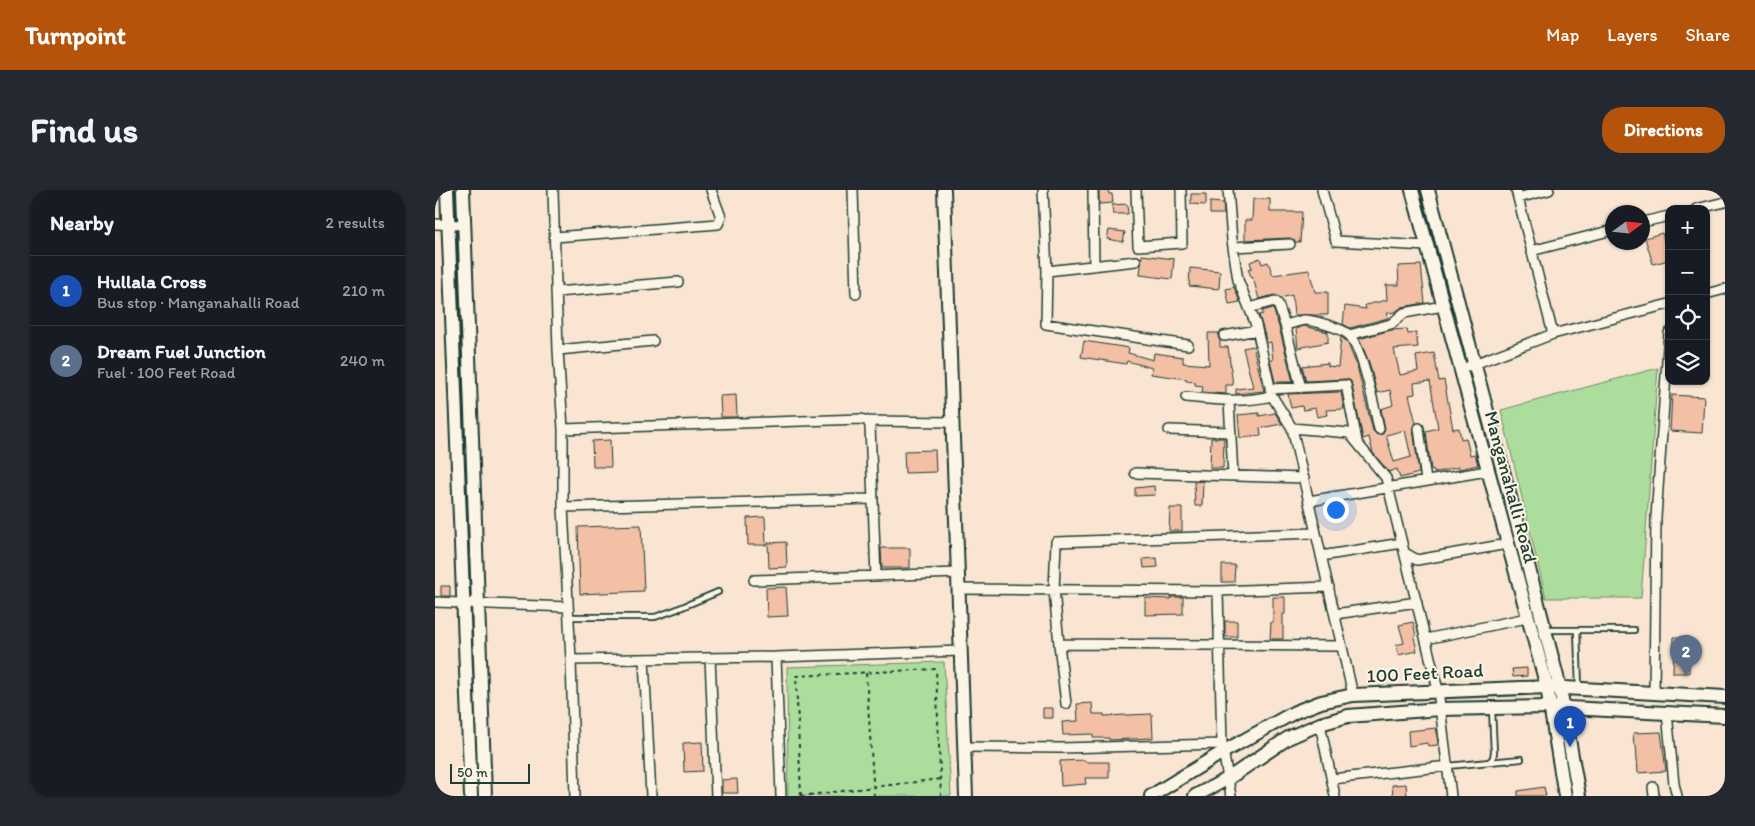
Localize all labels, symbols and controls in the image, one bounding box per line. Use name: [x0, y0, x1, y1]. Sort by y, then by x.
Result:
text: Turnpoint: [25, 21, 126, 50]
text: Map: [1546, 24, 1579, 46]
text: Layers: [1607, 24, 1657, 46]
text: Share: [1685, 24, 1730, 46]
button: Directions: [1602, 107, 1725, 153]
text: Find us: [30, 109, 138, 151]
north arrow: [1605, 205, 1650, 250]
map controls: [1665, 205, 1710, 385]
button: +: [1665, 205, 1710, 250]
text: Nearby: [50, 210, 114, 235]
text: 2 results: [325, 213, 385, 232]
button: −: [1665, 250, 1710, 295]
text: Hullala Cross: [97, 270, 207, 293]
text: 1: [62, 281, 70, 300]
text: 210 m: [342, 281, 385, 300]
text: Bus stop · Manganahalli Road: [97, 293, 300, 312]
button: locate: [1665, 295, 1710, 340]
text: Dream Fuel Junction: [97, 340, 266, 363]
button: layers: [1665, 340, 1710, 385]
text: 2: [62, 351, 70, 370]
text: 240 m: [340, 351, 385, 370]
text: Fuel · 100 Feet Road: [97, 363, 235, 382]
street label: Manganahalli Road: [1480, 408, 1543, 566]
your location: [1323, 497, 1349, 523]
pin: 2: [1670, 635, 1702, 676]
street label: 100 Feet Road: [1366, 658, 1484, 688]
pin: 1: [1554, 706, 1586, 747]
scale bar: [450, 761, 530, 784]
text: 50 m: [457, 764, 488, 781]

